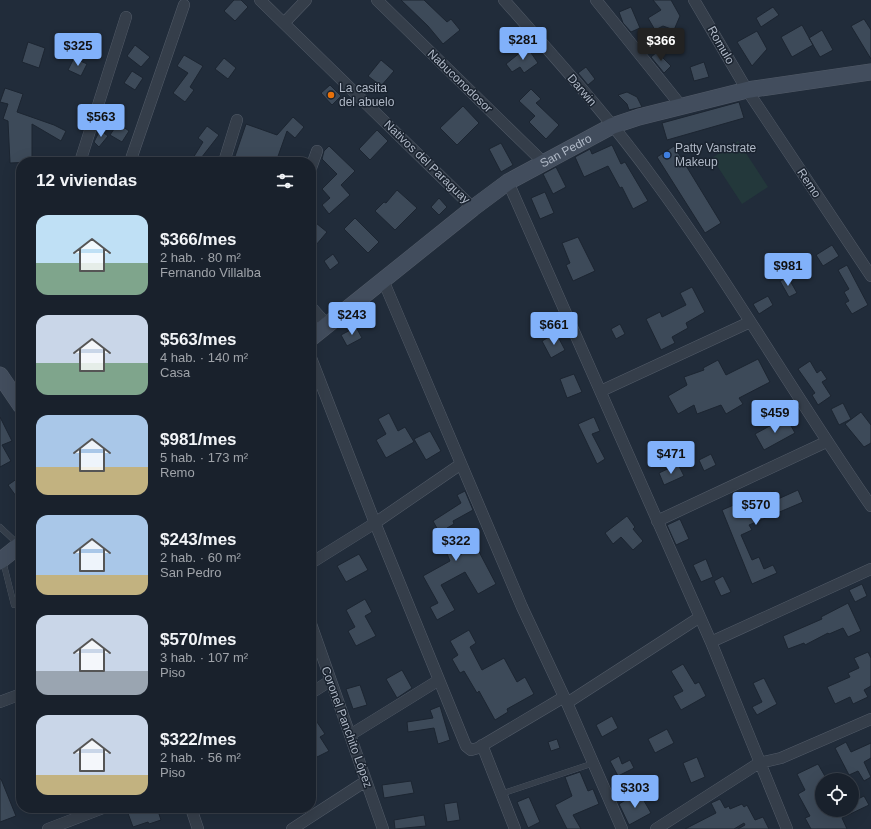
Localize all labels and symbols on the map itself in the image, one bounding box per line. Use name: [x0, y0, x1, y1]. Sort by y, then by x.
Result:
street label: Romulo: [705, 24, 738, 67]
pin: $281: [499, 27, 547, 61]
pin: $366: [637, 28, 685, 62]
pin: $325: [54, 33, 102, 67]
street label: Nabuconodosor: [425, 47, 495, 115]
street label: Darwin: [564, 71, 600, 109]
place label: La casita del abuelo: [339, 81, 395, 109]
marker: La casita del abuelo: [326, 90, 336, 100]
pin: $563: [77, 104, 125, 138]
street label: Nativos del Paraguay: [381, 117, 473, 207]
street label: San Pedro: [538, 131, 594, 170]
place label: Patty Vanstrate Makeup: [675, 141, 756, 169]
marker: Patty Vanstrate Makeup: [662, 150, 672, 160]
street label: Remo: [794, 166, 824, 200]
pin: $981: [764, 253, 812, 287]
pin: $243: [328, 302, 376, 336]
pin: $661: [530, 312, 578, 346]
pin: $459: [751, 400, 799, 434]
pin: $471: [647, 441, 695, 475]
pin: $570: [732, 492, 780, 526]
pin: $322: [432, 528, 480, 562]
street label: Coronel Panchito López: [319, 664, 375, 790]
pin: $303: [611, 775, 659, 809]

